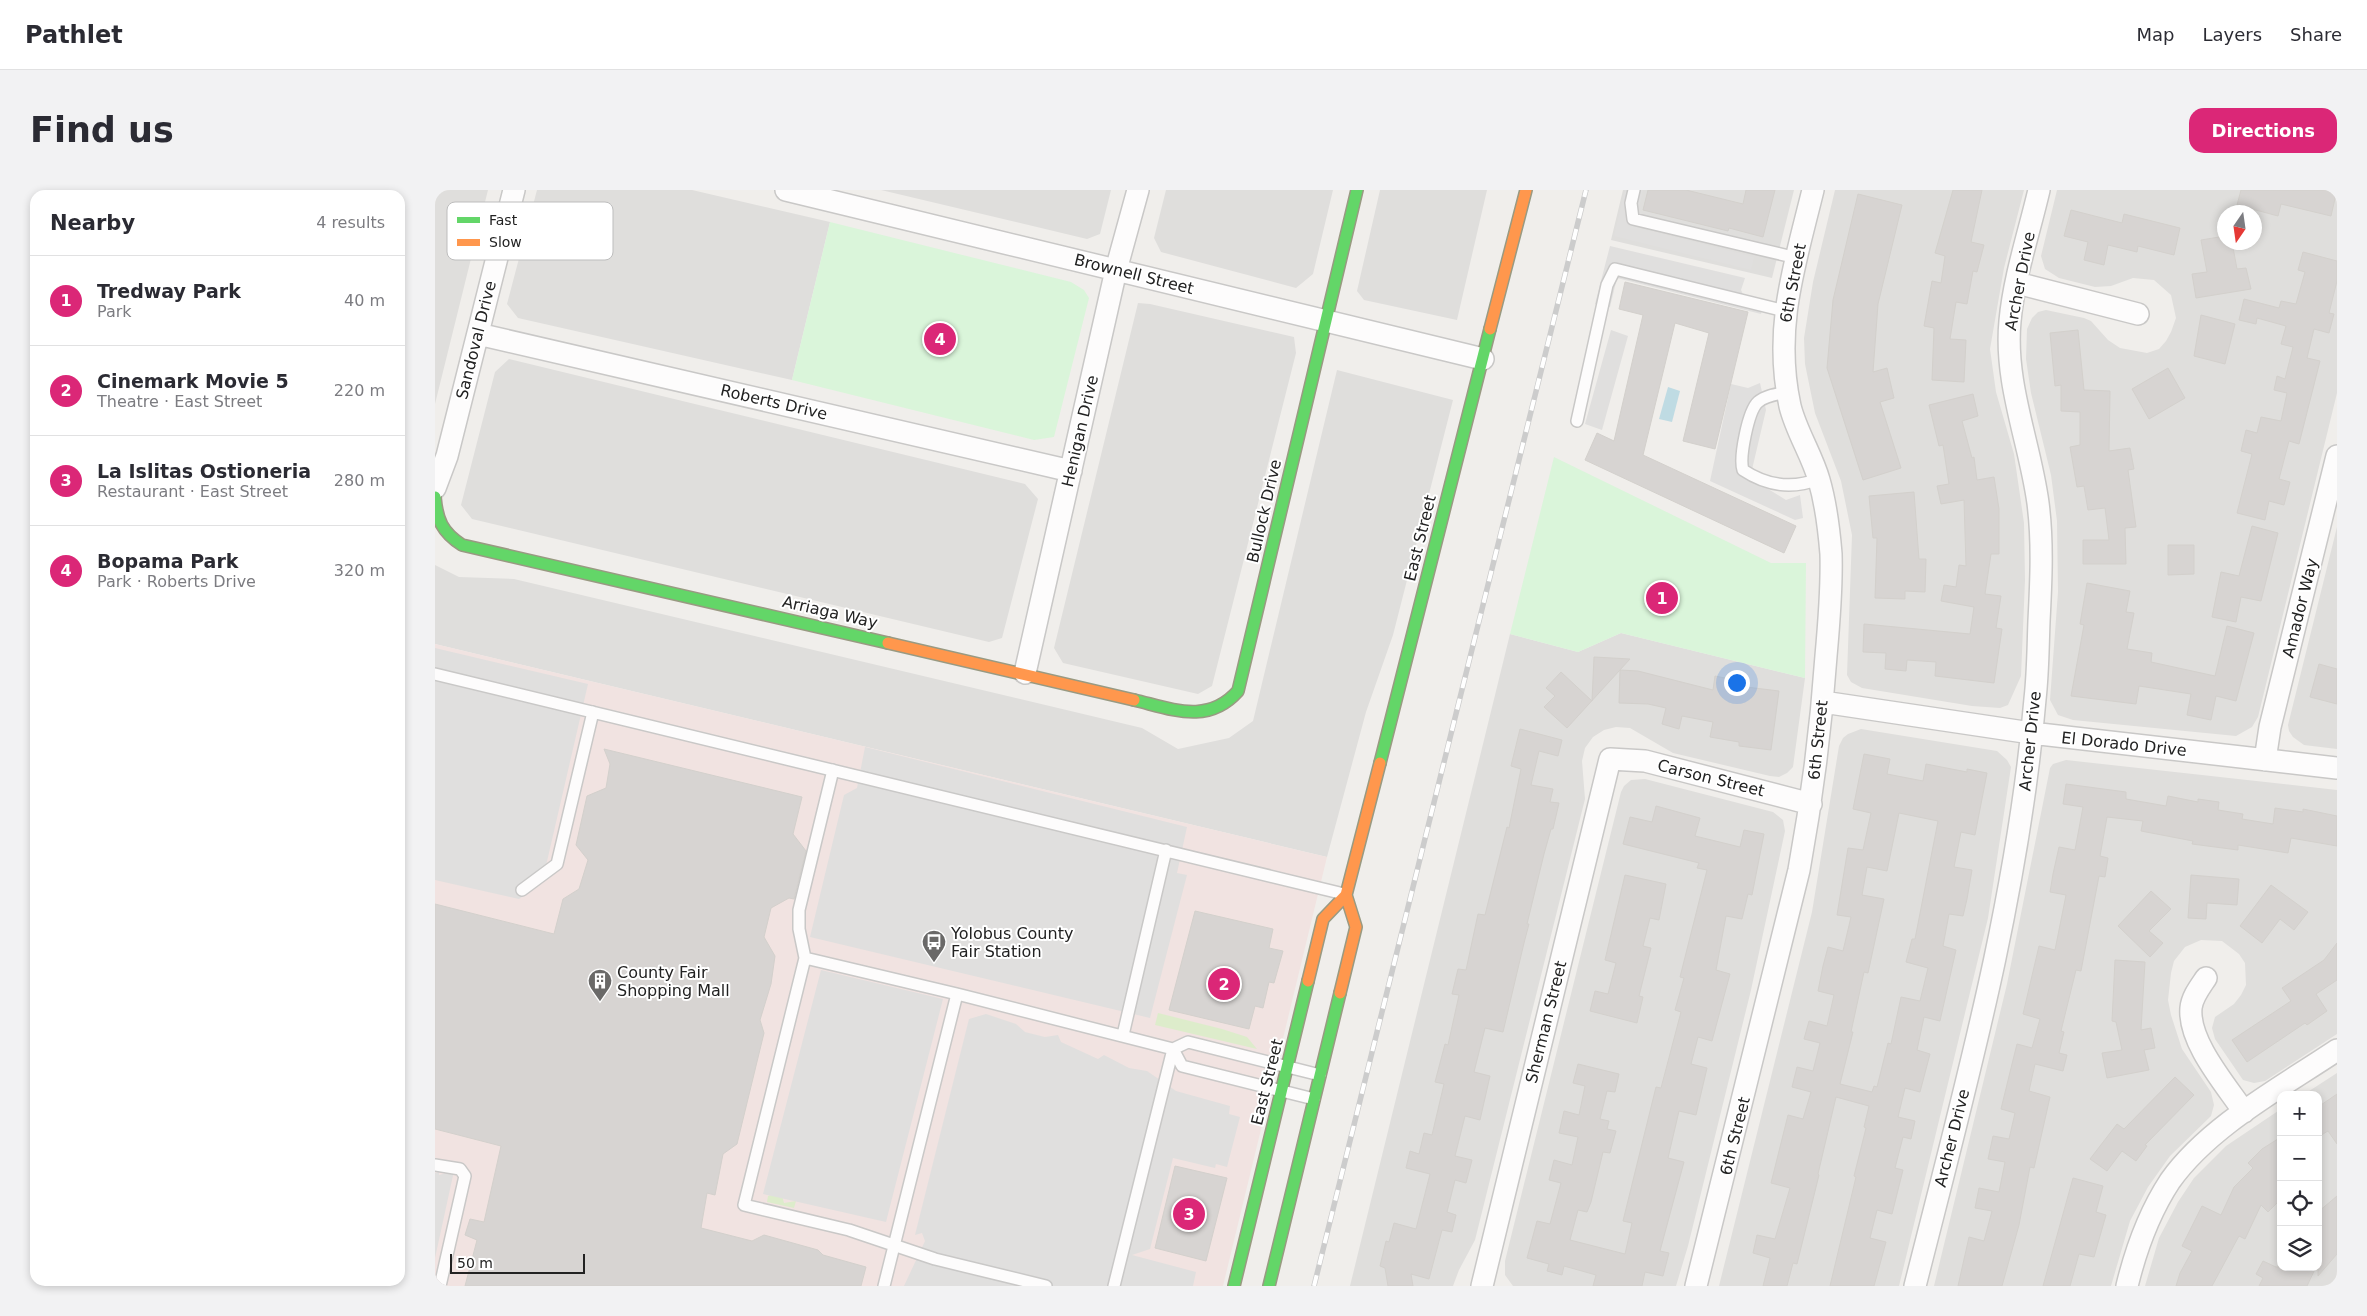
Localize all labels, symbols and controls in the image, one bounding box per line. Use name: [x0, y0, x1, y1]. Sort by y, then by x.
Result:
text: Pathlet: [25, 21, 123, 49]
text: Map: [2136, 24, 2174, 45]
text: Layers: [2202, 24, 2262, 45]
text: Share: [2290, 24, 2342, 45]
button: Directions: [2189, 108, 2337, 153]
text: Find us: [30, 110, 174, 150]
legend: [447, 202, 613, 260]
north arrow: [2217, 205, 2262, 250]
text: Nearby: [50, 211, 135, 235]
text: Fast: [489, 212, 518, 228]
text: 4 results: [316, 213, 385, 232]
street label: Archer Drive: [2001, 230, 2039, 332]
text: Slow: [489, 234, 522, 250]
street label: 6th Street: [1776, 242, 1810, 324]
street label: Brownell Street: [1072, 250, 1196, 298]
street label: Sandoval Drive: [452, 279, 500, 401]
text: Tredway Park: [97, 280, 241, 302]
text: 1: [60, 291, 72, 310]
text: 40 m: [344, 291, 385, 310]
text: Park: [97, 302, 132, 321]
pin: 4: [924, 320, 956, 358]
text: Cinemark Movie 5: [97, 370, 289, 392]
street label: Henigan Drive: [1058, 373, 1102, 489]
street label: Roberts Drive: [719, 380, 829, 424]
text: 2: [60, 381, 72, 400]
text: 220 m: [334, 381, 385, 400]
text: Theatre · East Street: [97, 392, 262, 411]
street label: Bullock Drive: [1243, 457, 1285, 565]
text: La Islitas Ostioneria: [97, 460, 311, 482]
text: 3: [60, 471, 72, 490]
text: 280 m: [334, 471, 385, 490]
text: Restaurant · East Street: [97, 482, 288, 501]
street label: East Street: [1400, 493, 1440, 583]
text: Bopama Park: [97, 550, 238, 572]
street label: Amador Way: [2278, 556, 2322, 660]
text: 4: [60, 561, 72, 580]
text: 320 m: [334, 561, 385, 580]
text: Park · Roberts Drive: [97, 572, 256, 591]
pin: 1: [1646, 579, 1678, 617]
street label: Arriaga Way: [781, 592, 879, 632]
your location: [1724, 670, 1750, 696]
street label: Archer Drive: [2015, 690, 2045, 792]
street label: 6th Street: [1804, 699, 1832, 781]
street label: El Dorado Drive: [2060, 728, 2188, 760]
street label: Carson Street: [1656, 756, 1766, 800]
place label: Yolobus County Fair Station: [950, 924, 1073, 961]
bus stop icon: Yolobus County Fair Station: [921, 929, 947, 963]
street label: Sherman Street: [1522, 959, 1570, 1085]
place label: County Fair Shopping Mall: [617, 963, 730, 1000]
pin: 2: [1208, 965, 1240, 1003]
building icon: County Fair Shopping Mall: [587, 968, 613, 1002]
street label: East Street: [1247, 1037, 1287, 1127]
street label: Archer Drive: [1931, 1087, 1973, 1189]
map controls: [2277, 1091, 2322, 1271]
button: +: [2277, 1091, 2322, 1136]
street label: 6th Street: [1716, 1095, 1754, 1177]
button: −: [2277, 1136, 2322, 1181]
button: locate: [2277, 1181, 2322, 1226]
pin: 3: [1173, 1195, 1205, 1233]
button: layers: [2277, 1226, 2322, 1271]
scale bar: [450, 1251, 585, 1274]
text: 50 m: [457, 1255, 493, 1271]

